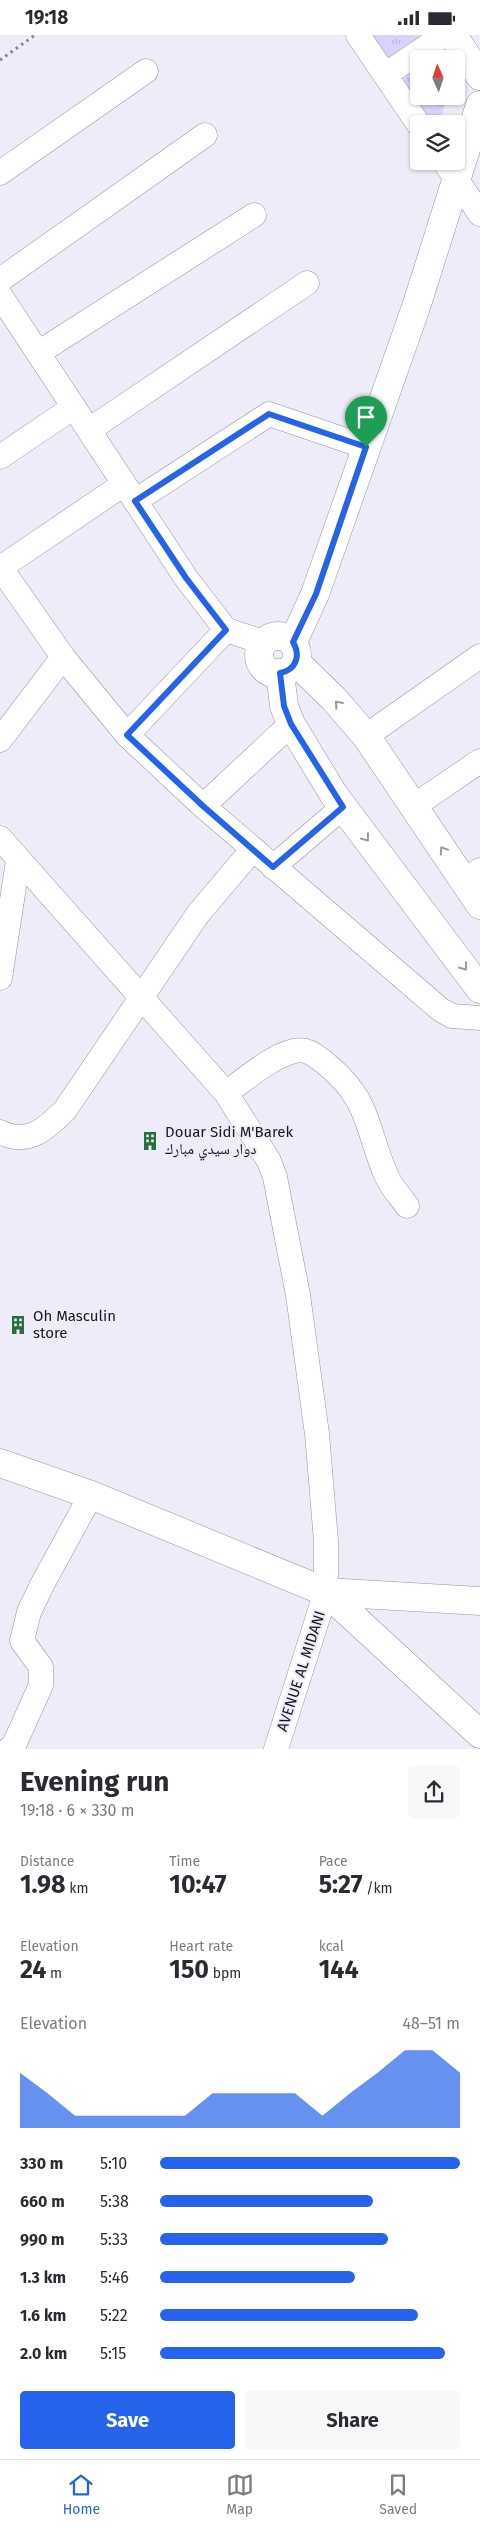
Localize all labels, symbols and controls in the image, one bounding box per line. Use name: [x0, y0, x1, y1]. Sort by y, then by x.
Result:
text: 19:18: [25, 6, 68, 29]
north arrow: [410, 50, 465, 105]
map controls: [410, 50, 465, 170]
button: layers: [410, 115, 465, 170]
pin: [345, 396, 387, 447]
icon: arrive: [352, 403, 380, 431]
one-way arrow: [335, 700, 344, 709]
one-way arrow: [360, 832, 369, 842]
one-way arrow: [440, 846, 449, 855]
one-way arrow: [458, 962, 467, 971]
place label: Douar Sidi M'Barek دوار سيدي مبارك: [165, 1123, 293, 1161]
building icon: Douar Sidi M'Barek دوار سيدي مبارك: [139, 1130, 161, 1152]
place label: Oh Masculin store: [33, 1307, 116, 1342]
building icon: Oh Masculin store: [7, 1314, 29, 1336]
street label: AVENUE AL MIDANI: [273, 1608, 329, 1734]
text: Evening run: [20, 1765, 169, 1798]
button: share: [408, 1766, 460, 1818]
text: 19:18 · 6 × 330 m: [20, 1801, 134, 1820]
text: Distance: [20, 1853, 74, 1870]
text: Time: [169, 1853, 200, 1870]
text: Pace: [319, 1853, 348, 1870]
text: 1.98: [20, 1870, 66, 1900]
text: 10:47: [169, 1870, 227, 1900]
text: 5:27: [319, 1870, 362, 1900]
text: km: [66, 1880, 88, 1897]
text: /km: [362, 1880, 393, 1897]
text: Elevation: [20, 1938, 79, 1955]
text: Heart rate: [169, 1938, 233, 1955]
text: kcal: [319, 1938, 344, 1955]
text: 24: [20, 1955, 46, 1985]
text: 150: [169, 1955, 209, 1985]
text: 144: [319, 1955, 359, 1985]
text: m: [46, 1965, 62, 1982]
text: bpm: [209, 1965, 241, 1982]
text: Elevation: [20, 2014, 87, 2033]
text: 48–51 m: [402, 2014, 460, 2033]
text: 330 m: [20, 2154, 63, 2173]
text: 5:10: [100, 2154, 127, 2173]
text: 660 m: [20, 2192, 65, 2211]
text: 5:38: [100, 2192, 129, 2211]
text: 990 m: [20, 2230, 65, 2249]
text: 5:33: [100, 2230, 128, 2249]
text: 1.3 km: [20, 2268, 66, 2287]
text: 5:46: [100, 2268, 129, 2287]
text: 1.6 km: [20, 2306, 66, 2325]
text: 5:22: [100, 2306, 128, 2325]
text: 2.0 km: [20, 2344, 67, 2363]
text: 5:15: [100, 2344, 126, 2363]
button: Save: [20, 2391, 235, 2449]
button: Share: [245, 2391, 460, 2449]
tab: Home: [63, 2471, 100, 2518]
tab: Map: [226, 2471, 254, 2518]
tab: Saved: [379, 2471, 417, 2518]

